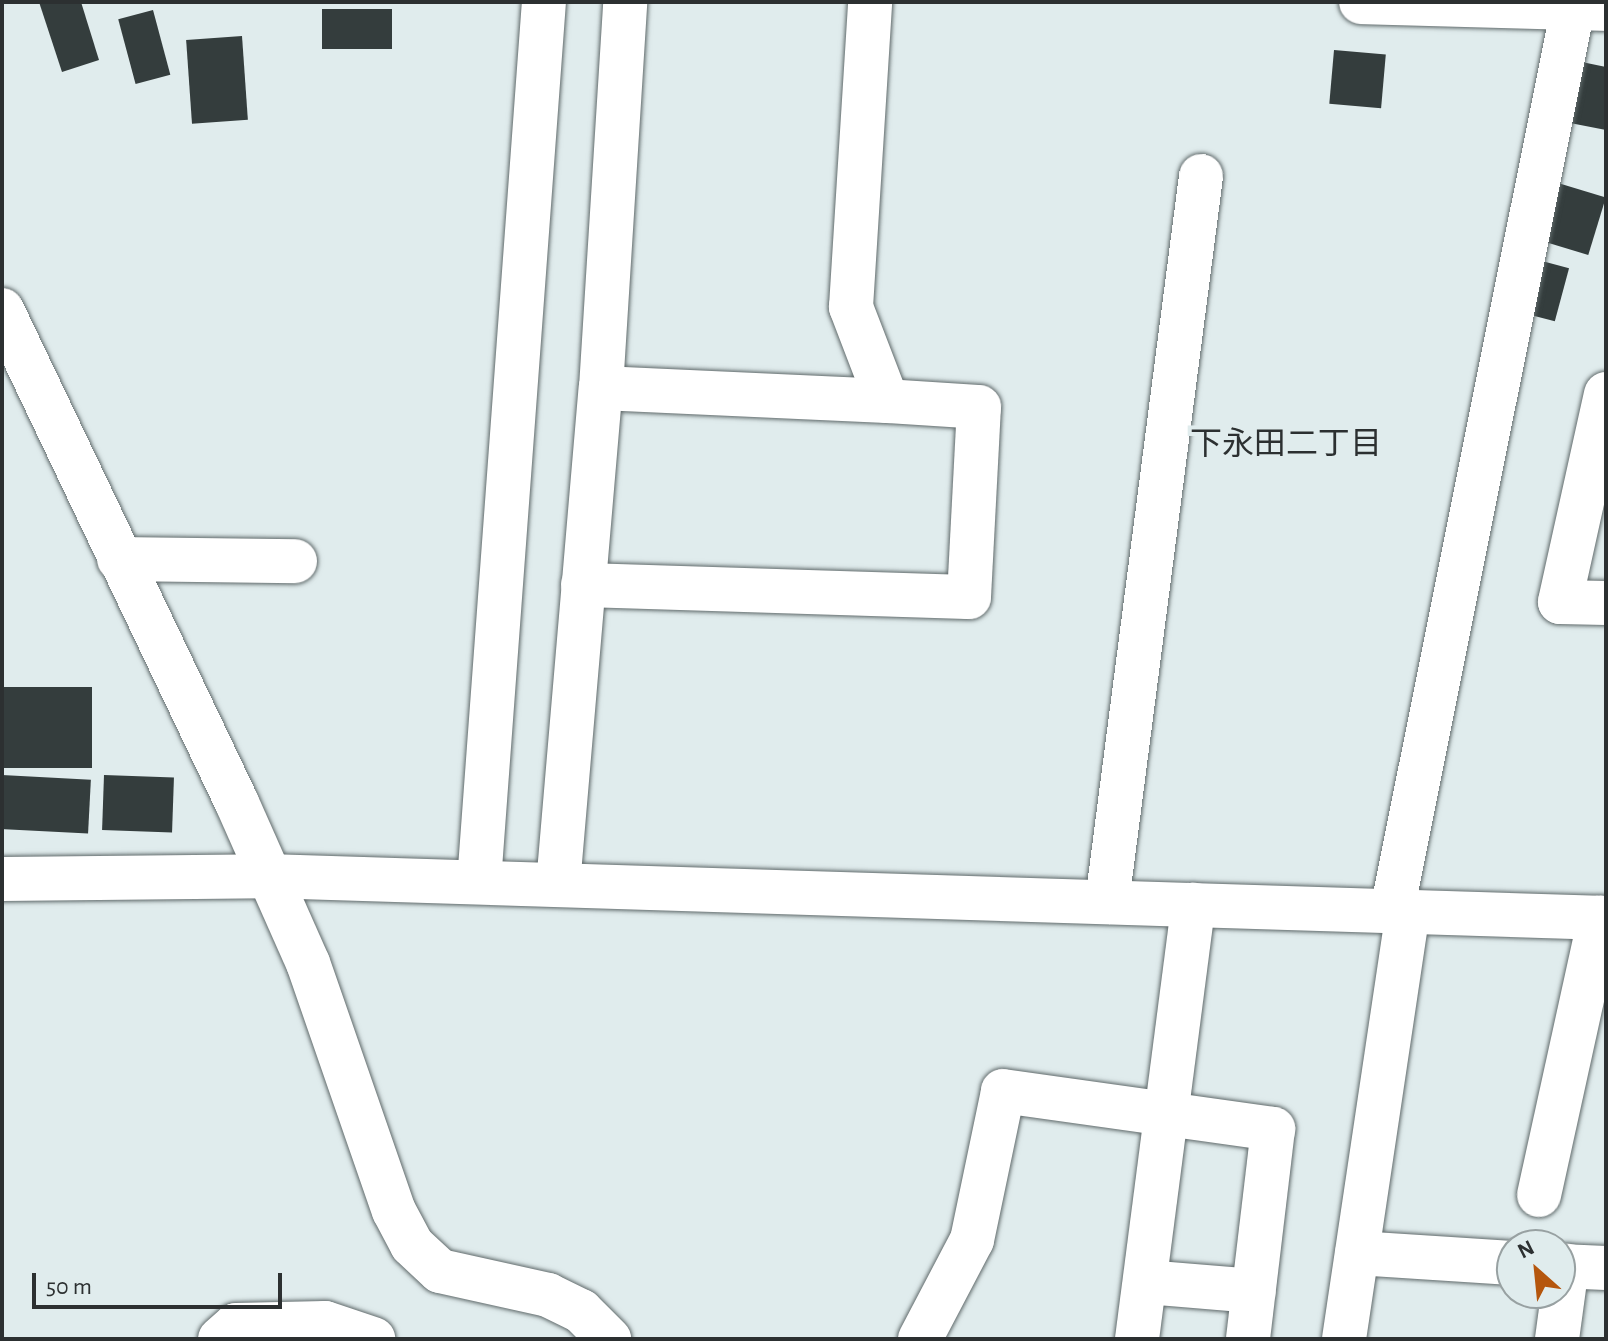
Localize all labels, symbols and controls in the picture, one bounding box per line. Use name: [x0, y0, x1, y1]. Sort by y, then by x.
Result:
district label: 下永田二丁目: [1190, 425, 1382, 463]
north arrow: [1496, 1229, 1576, 1309]
text: N: [1514, 1236, 1538, 1263]
scale bar: [36, 1257, 286, 1307]
text: 50 m: [46, 1275, 92, 1299]

